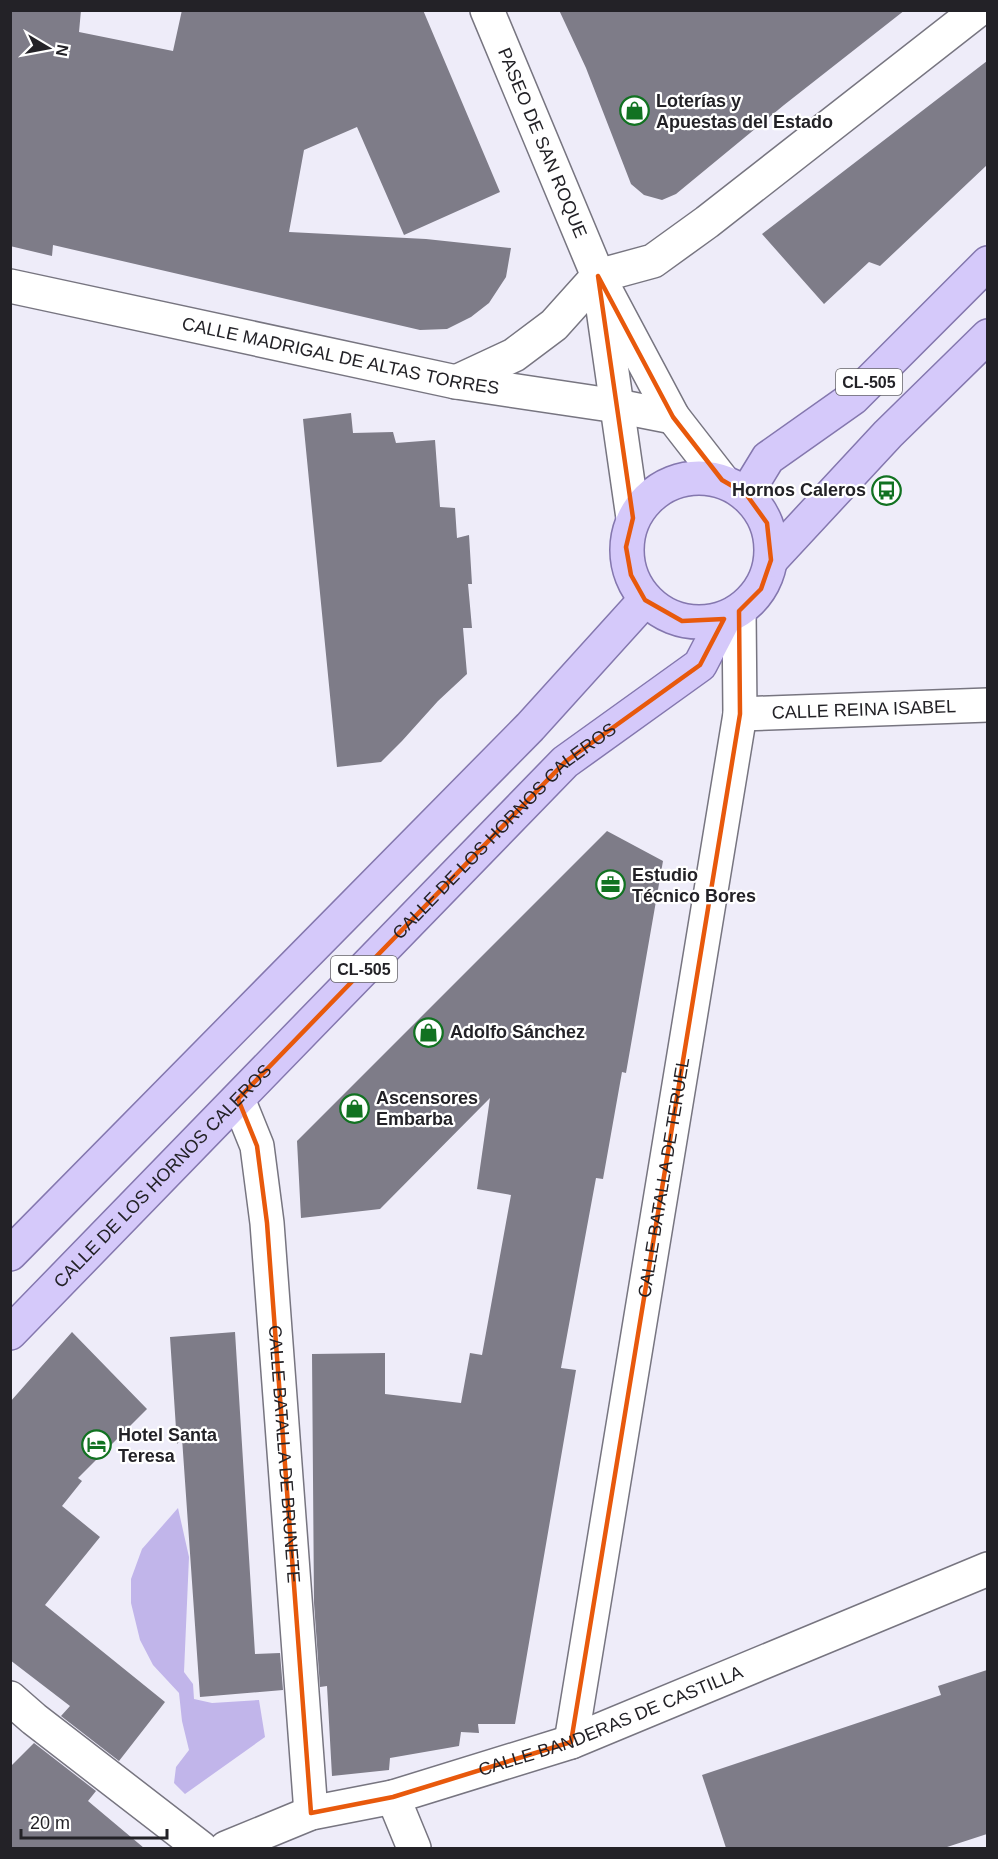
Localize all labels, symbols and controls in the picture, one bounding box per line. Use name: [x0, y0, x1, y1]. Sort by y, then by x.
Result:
north arrow: [18, 18, 78, 78]
text: N: [53, 43, 72, 58]
street label: PASEO DE SAN ROQUE: [494, 45, 591, 241]
place label: Loterías y Apuestas del Estado: [656, 91, 833, 132]
shop icon: Loterías y Apuestas del Estado: [619, 95, 651, 127]
street label: CALLE MADRIGAL DE ALTAS TORRES: [180, 313, 500, 398]
road number: CL-505: [836, 369, 902, 395]
bus stop icon: Hornos Caleros: [871, 474, 903, 506]
place label: Hornos Caleros: [732, 480, 866, 500]
street label: CALLE REINA ISABEL: [771, 696, 956, 723]
street label: CALLE DE LOS HORNOS CALEROS: [389, 719, 620, 943]
place label: Estudio Técnico Bores: [632, 865, 756, 906]
office icon: Estudio Técnico Bores: [595, 869, 627, 901]
road number: CL-505: [331, 956, 397, 982]
shop icon: Adolfo Sánchez: [413, 1016, 445, 1048]
place label: Adolfo Sánchez: [450, 1022, 585, 1042]
street label: CALLE BATALLA DE TERUEL: [634, 1056, 693, 1299]
street label: CALLE DE LOS HORNOS CALEROS: [50, 1060, 276, 1292]
place label: Ascensores Embarba: [376, 1088, 478, 1129]
shop icon: Ascensores Embarba: [339, 1092, 371, 1124]
street label: CALLE BATALLA DE BRUNETE: [265, 1324, 304, 1584]
place label: Hotel Santa Teresa: [118, 1425, 218, 1466]
hotel icon: Hotel Santa Teresa: [81, 1429, 113, 1461]
street label: CALLE BANDERAS DE CASTILLA: [476, 1662, 746, 1780]
scale bar: [21, 1802, 166, 1840]
text: 20 m: [30, 1813, 70, 1833]

